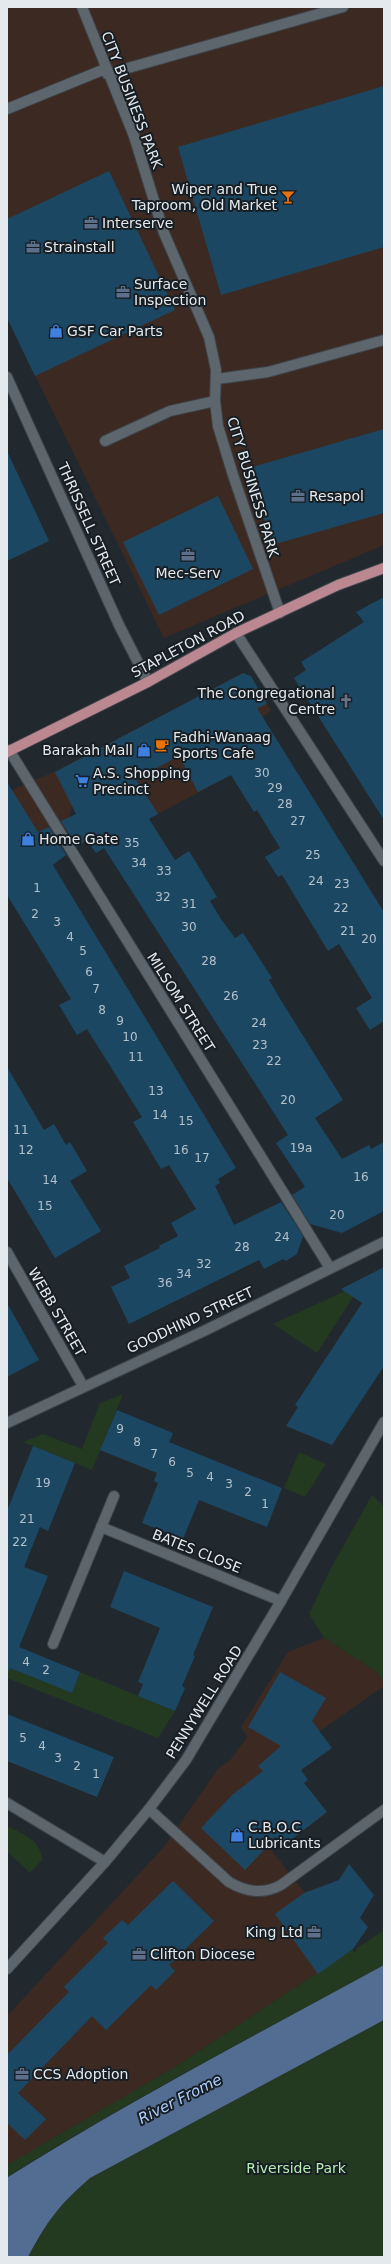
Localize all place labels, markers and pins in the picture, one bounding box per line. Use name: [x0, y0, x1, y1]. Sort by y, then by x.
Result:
place label: Wiper and True Taproom, Old Market: [131, 181, 277, 213]
bar icon: Wiper and True Taproom, Old Market: [280, 189, 296, 205]
office icon: Interserve: [83, 215, 99, 231]
place label: Interserve: [102, 215, 173, 231]
office icon: Strainstall: [25, 239, 41, 255]
place label: Strainstall: [44, 239, 115, 255]
place label: Surface Inspection: [134, 276, 206, 308]
office icon: Surface Inspection: [115, 284, 131, 300]
shop icon: GSF Car Parts: [48, 323, 64, 339]
place label: GSF Car Parts: [67, 323, 163, 339]
office icon: Resapol: [290, 488, 306, 504]
place label: Resapol: [309, 488, 364, 504]
office icon: Mec-Serv: [180, 547, 196, 563]
place label: Mec-Serv: [156, 565, 220, 581]
place label: The Congregational Centre: [197, 685, 335, 717]
church icon: The Congregational Centre: [338, 693, 354, 709]
place label: Fadhi-Wanaag Sports Cafe: [173, 729, 271, 761]
cafe icon: Fadhi-Wanaag Sports Cafe: [154, 737, 170, 753]
place label: Barakah Mall: [42, 742, 133, 758]
shop icon: Barakah Mall: [136, 742, 152, 758]
place label: A.S. Shopping Precinct: [93, 765, 190, 797]
supermarket icon: A.S. Shopping Precinct: [74, 773, 90, 789]
shop icon: Home Gate: [20, 831, 36, 847]
place label: Home Gate: [39, 831, 118, 847]
place label: C.B.O.C Lubricants: [248, 1819, 321, 1851]
shop icon: C.B.O.C Lubricants: [229, 1827, 245, 1843]
place label: King Ltd: [246, 1924, 303, 1940]
office icon: King Ltd: [306, 1924, 322, 1940]
office icon: Clifton Diocese: [131, 1946, 147, 1962]
place label: Clifton Diocese: [150, 1946, 255, 1962]
office icon: CCS Adoption: [14, 2066, 30, 2082]
place label: CCS Adoption: [33, 2066, 128, 2082]

